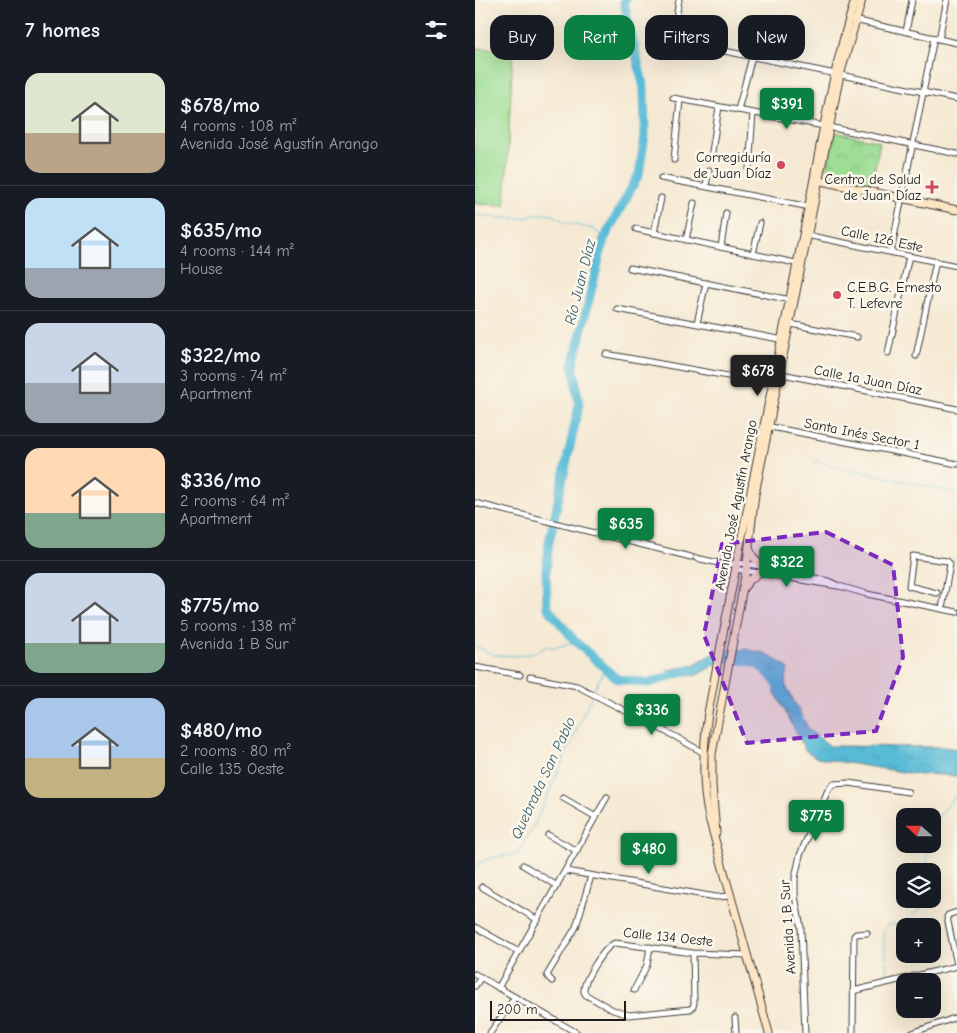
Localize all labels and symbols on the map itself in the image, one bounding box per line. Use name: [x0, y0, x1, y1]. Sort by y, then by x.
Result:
pin: $391: [757, 88, 817, 130]
place label: Corregiduría de Juan Díaz: [693, 149, 771, 182]
marker: Corregiduría de Juan Díaz: [775, 159, 787, 171]
place label: Centro de Salud de Juan Díaz: [825, 171, 921, 204]
marker: Centro de Salud de Juan Díaz: [925, 180, 939, 194]
street label: Calle 126 Este: [839, 222, 925, 256]
water label: Río Juan Díaz: [561, 237, 600, 327]
place label: C.E.B.G. Ernesto T. Lefevre: [847, 279, 942, 312]
marker: C.E.B.G. Ernesto T. Lefevre: [831, 289, 843, 301]
pin: $678: [728, 354, 788, 397]
street label: Calle 1a Juan Díaz: [813, 361, 923, 399]
street label: Santa Inés Sector 1: [803, 414, 921, 454]
street label: Avenida José Agustín Arango: [711, 418, 761, 592]
pin: $635: [596, 508, 656, 550]
pin: $322: [757, 546, 817, 588]
pin: $336: [622, 694, 682, 736]
water label: Quebrada San Pablo: [507, 714, 579, 842]
pin: $775: [786, 800, 846, 842]
north arrow: [896, 808, 941, 852]
pin: $480: [619, 832, 679, 875]
street label: Avenida 1 B Sur: [776, 879, 800, 975]
street label: Calle 134 Oeste: [622, 924, 714, 950]
scale bar: [490, 998, 626, 1021]

